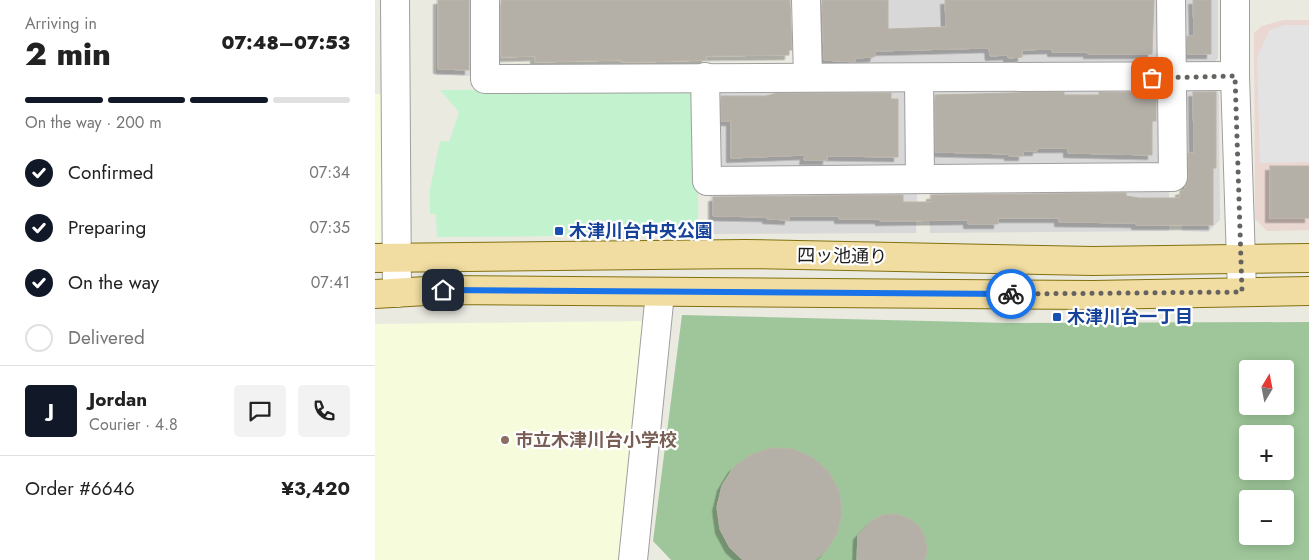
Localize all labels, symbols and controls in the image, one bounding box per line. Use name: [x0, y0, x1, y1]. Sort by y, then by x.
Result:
text: Arriving in: [25, 12, 97, 35]
text: 07:48–07:53: [222, 29, 350, 56]
text: 2 min: [25, 31, 111, 77]
pin: [1131, 57, 1173, 99]
icon: bag: [1138, 64, 1166, 92]
text: On the way · 200 m: [25, 111, 162, 134]
icon: check: [25, 159, 53, 187]
text: Confirmed: [68, 159, 154, 186]
text: 07:34: [309, 161, 350, 184]
icon: check: [25, 214, 53, 242]
text: Preparing: [68, 214, 146, 241]
text: 07:35: [309, 216, 350, 239]
place label: 木津川台中央公園: [569, 218, 713, 244]
marker: 木津川台中央公園: [553, 225, 565, 237]
street label: 四ッ池通り: [797, 242, 887, 270]
icon: check: [25, 269, 53, 297]
text: On the way: [68, 269, 159, 296]
pin: [422, 269, 464, 311]
courier: [986, 269, 1036, 319]
text: 07:41: [311, 271, 350, 294]
icon: home: [429, 276, 457, 304]
icon: bike: [997, 280, 1025, 308]
place label: 木津川台一丁目: [1067, 304, 1193, 330]
marker: 木津川台一丁目: [1051, 311, 1063, 323]
text: Delivered: [68, 324, 145, 351]
north arrow: [1239, 360, 1294, 415]
map controls: [1239, 360, 1294, 545]
button: chat: [234, 385, 286, 437]
button: phone: [298, 385, 350, 437]
text: Jordan: [89, 386, 147, 413]
text: J: [48, 397, 54, 424]
text: Courier · 4.8: [89, 413, 178, 436]
button: +: [1239, 425, 1294, 480]
place label: 市立木津川台小学校: [515, 427, 677, 453]
marker: 市立木津川台小学校: [499, 434, 511, 446]
text: Order #6646: [25, 475, 135, 502]
text: ¥3,420: [281, 475, 350, 502]
button: −: [1239, 490, 1294, 545]

